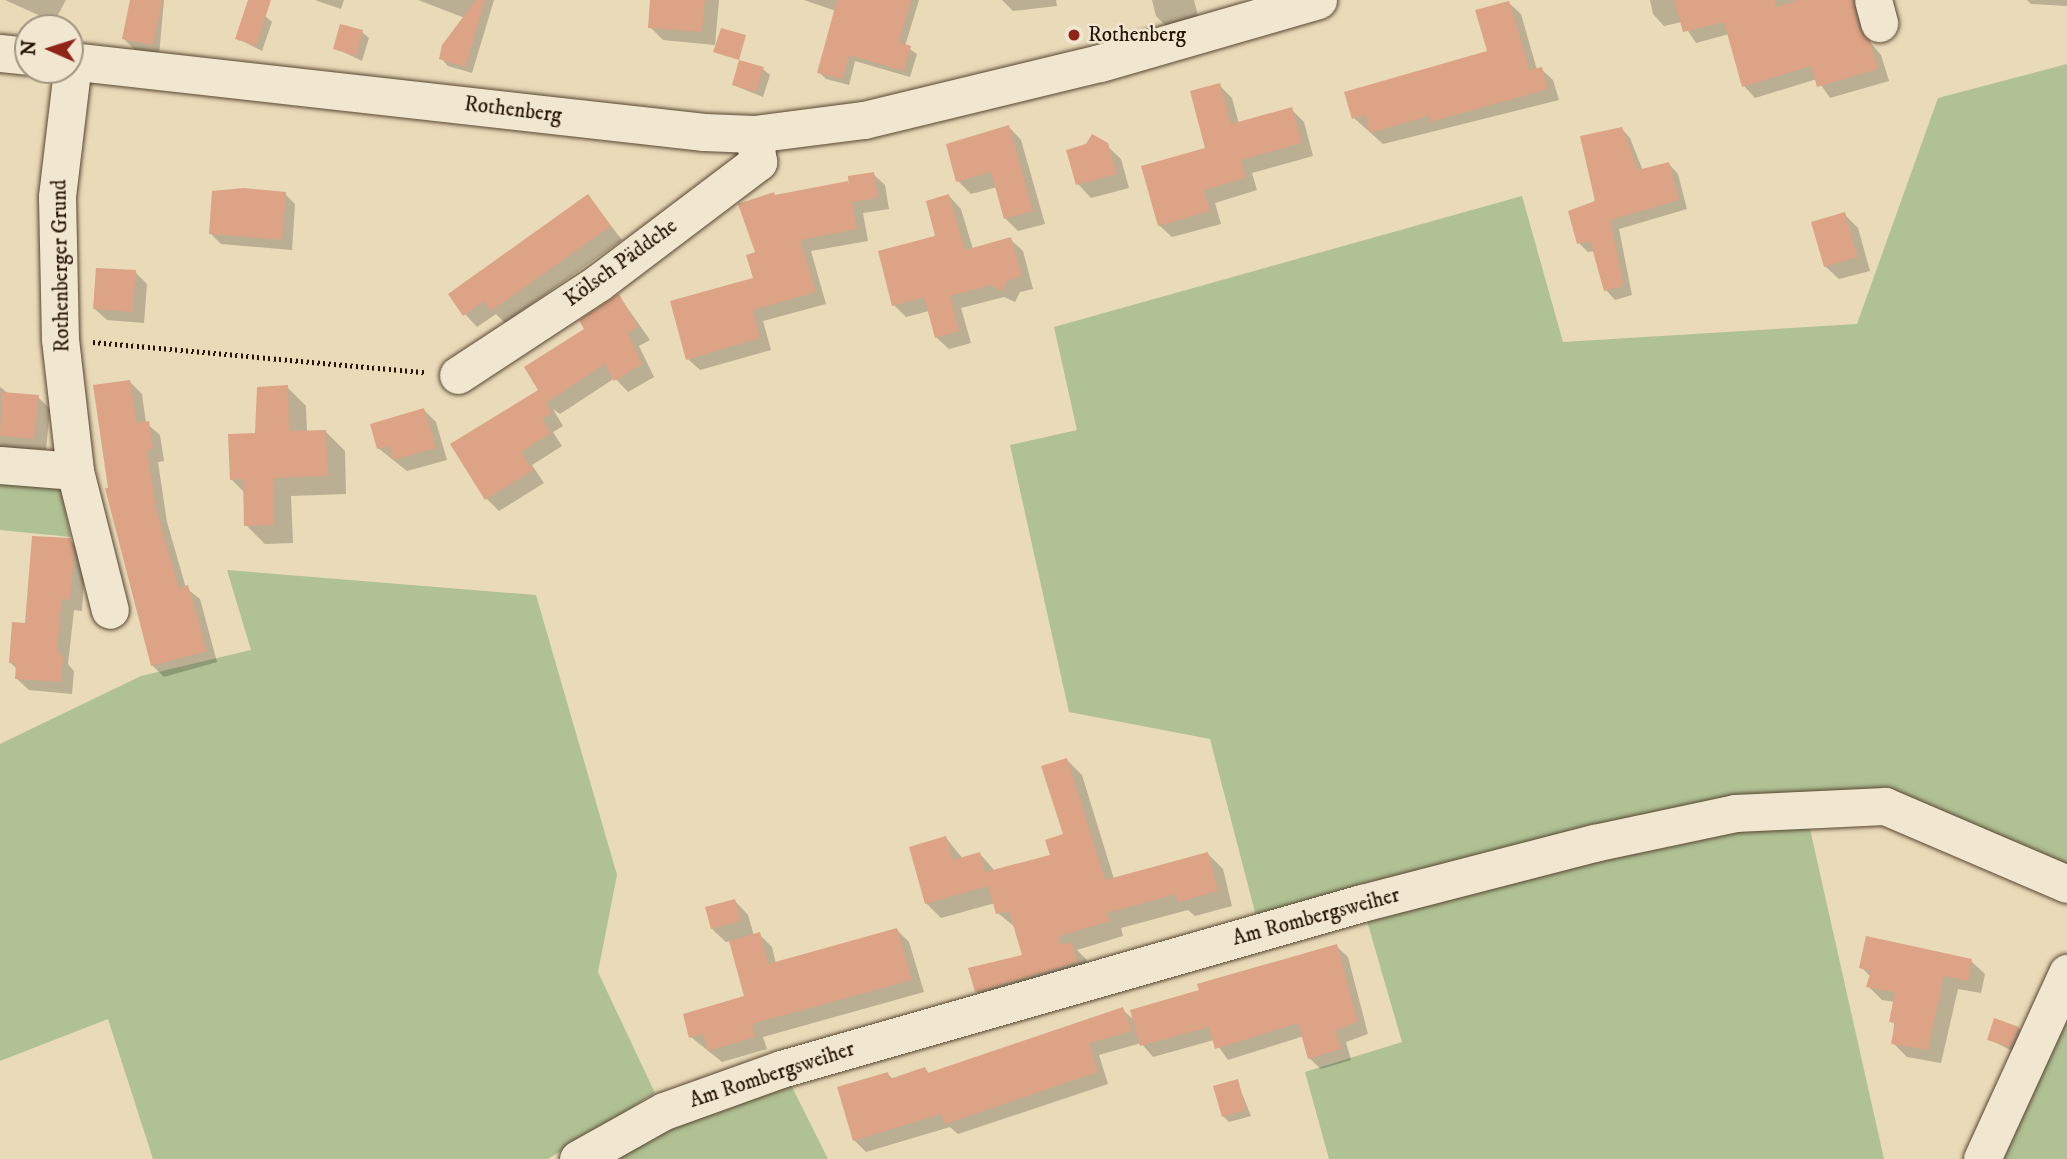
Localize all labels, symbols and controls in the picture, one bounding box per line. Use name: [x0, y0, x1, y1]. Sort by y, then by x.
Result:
north arrow: [14, 14, 84, 84]
place label: Rothenberg: [1088, 22, 1186, 48]
marker: Rothenberg: [1066, 27, 1082, 43]
text: N: [18, 40, 41, 56]
street label: Rothenberg: [463, 92, 563, 128]
street label: Rothenberger Grund: [47, 179, 75, 353]
street label: Kölsch Päddche: [560, 214, 682, 312]
street label: Am Rombergsweiher: [1230, 883, 1402, 951]
street label: Am Rombergsweiher: [686, 1036, 858, 1114]

